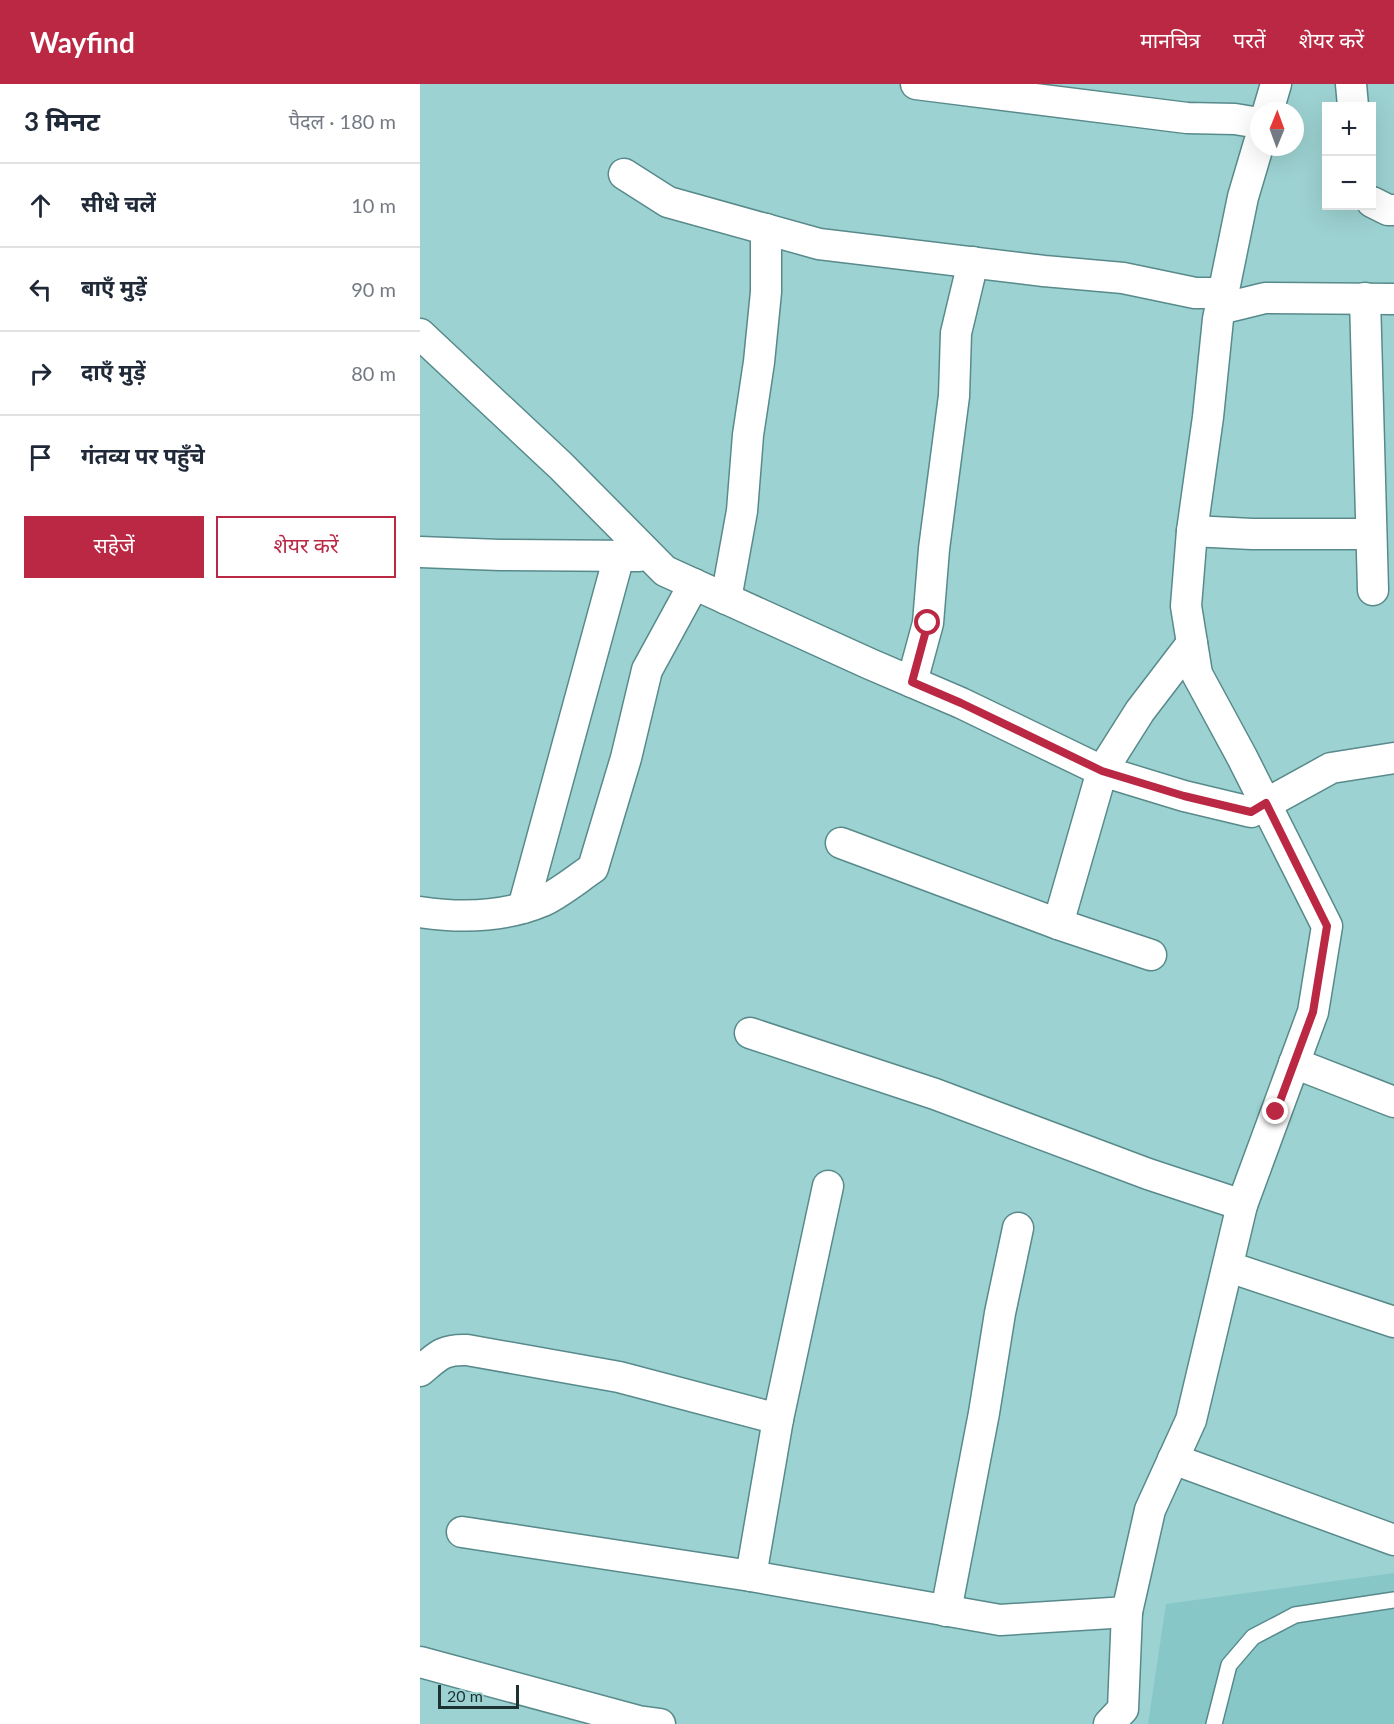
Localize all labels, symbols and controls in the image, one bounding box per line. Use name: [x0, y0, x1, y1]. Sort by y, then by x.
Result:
text: Wayfind: [30, 25, 135, 59]
text: मानचित्र: [1140, 27, 1200, 52]
text: परतें: [1233, 27, 1266, 52]
text: शेयर करें: [1299, 27, 1364, 52]
north arrow: [1250, 102, 1304, 156]
map controls: [1322, 102, 1376, 210]
button: +: [1322, 102, 1376, 156]
text: 3 मिनट: [24, 105, 100, 137]
text: पैदल · 180 m: [289, 109, 396, 133]
button: −: [1322, 156, 1376, 210]
icon: ahead: [24, 189, 57, 222]
text: सीधे चलें: [81, 190, 156, 217]
text: 10 m: [351, 193, 396, 217]
icon: left: [24, 273, 57, 306]
text: बाएँ मुड़ें: [81, 274, 147, 301]
text: 90 m: [351, 277, 396, 301]
icon: right: [24, 357, 57, 390]
text: दाएँ मुड़ें: [81, 358, 145, 385]
text: 80 m: [351, 361, 396, 385]
icon: arrive: [24, 441, 57, 474]
text: गंतव्य पर पहुँचे: [81, 442, 205, 469]
button: सहेजें: [24, 516, 204, 578]
button: शेयर करें: [216, 516, 396, 578]
route start: [914, 609, 940, 635]
route end: [1262, 1098, 1288, 1124]
scale bar: [438, 1682, 519, 1710]
text: 20 m: [447, 1686, 483, 1705]

